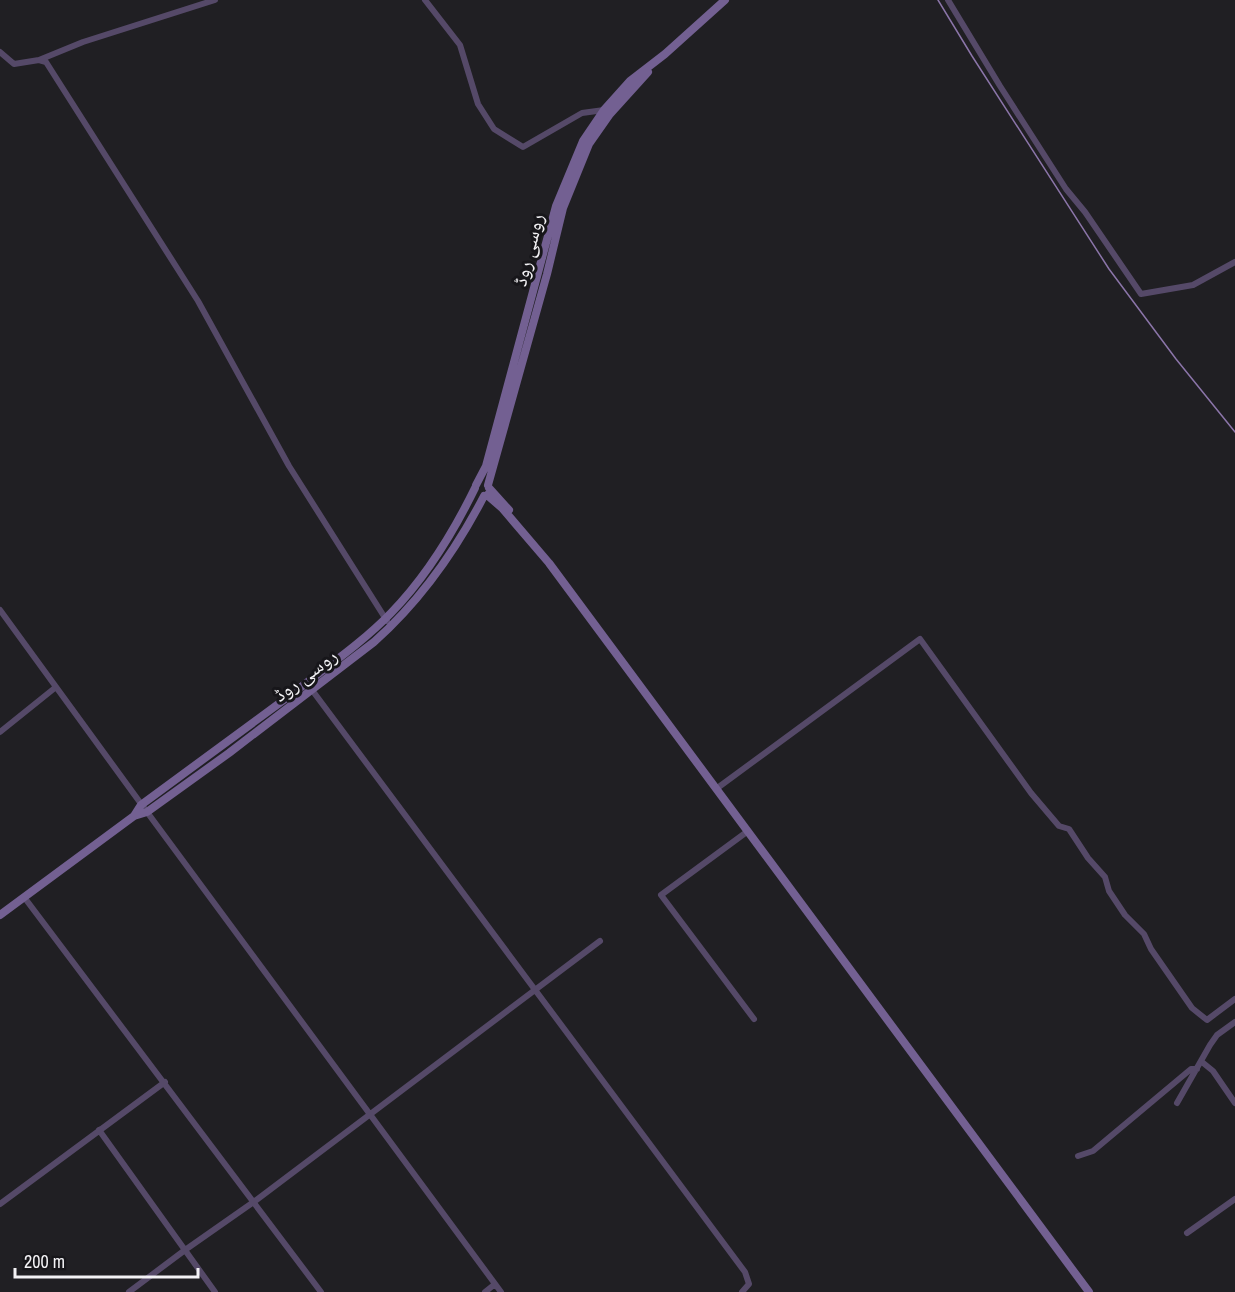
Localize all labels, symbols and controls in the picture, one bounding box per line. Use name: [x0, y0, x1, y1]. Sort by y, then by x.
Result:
street label: روسی روڈ: [505, 211, 550, 289]
street label: روسی روڈ: [267, 642, 342, 708]
scale bar: [15, 1241, 198, 1279]
text: 200 m: [24, 1249, 65, 1274]

